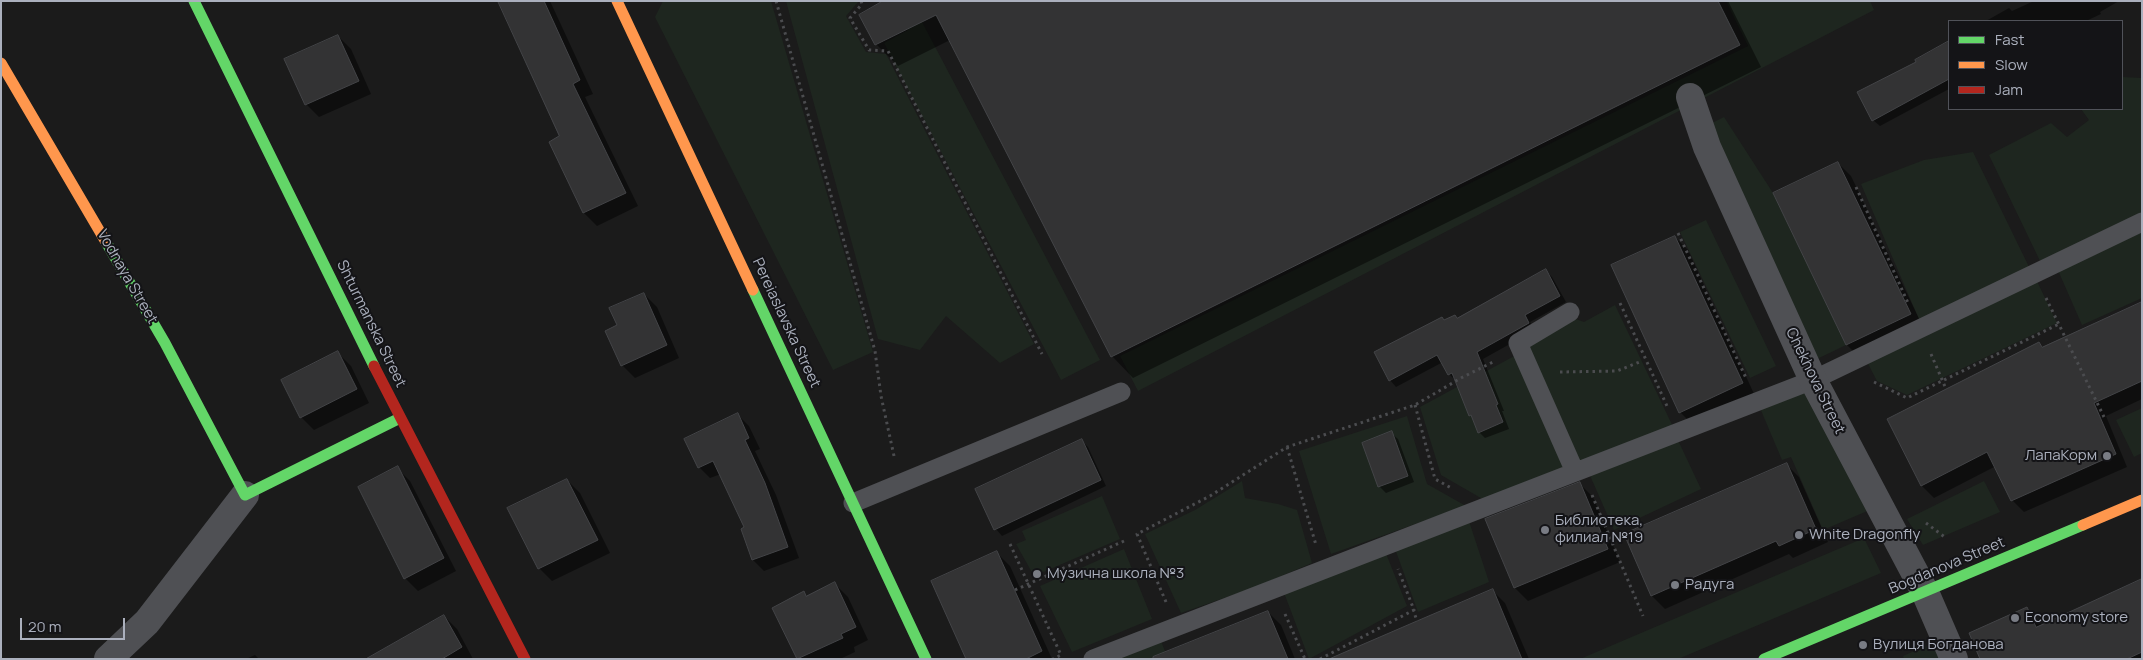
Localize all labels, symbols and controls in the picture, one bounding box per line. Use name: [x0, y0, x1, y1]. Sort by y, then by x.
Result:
legend: [1948, 20, 2123, 110]
text: Fast: [1995, 29, 2024, 50]
text: Slow: [1995, 54, 2028, 75]
text: Jam: [1995, 79, 2023, 100]
street label: Vodnaya Street: [93, 227, 161, 327]
street label: Pereiaslavska Street: [748, 255, 824, 391]
street label: Shturmanska Street: [332, 258, 410, 390]
street label: Chekhova Street: [1782, 325, 1848, 437]
place label: ЛапаКорм: [2025, 447, 2097, 465]
marker: ЛапаКорм: [2101, 450, 2113, 462]
place label: Библиотека, филиал №19: [1555, 512, 1643, 547]
marker: Библиотека, филиал №19: [1539, 524, 1551, 536]
place label: White Dragonfly: [1809, 526, 1920, 544]
marker: White Dragonfly: [1793, 529, 1805, 541]
street label: Bogdanova Street: [1886, 533, 2008, 599]
place label: Музична школа №3: [1047, 565, 1184, 583]
marker: Музична школа №3: [1031, 568, 1043, 580]
place label: Радуга: [1685, 576, 1734, 594]
marker: Радуга: [1669, 579, 1681, 591]
scale bar: [22, 608, 128, 640]
place label: Economy store: [2025, 609, 2128, 627]
marker: Economy store: [2009, 612, 2021, 624]
text: 20 m: [28, 616, 61, 637]
place label: Вулиця Богданова: [1873, 636, 2004, 654]
marker: Вулиця Богданова: [1857, 639, 1869, 651]

